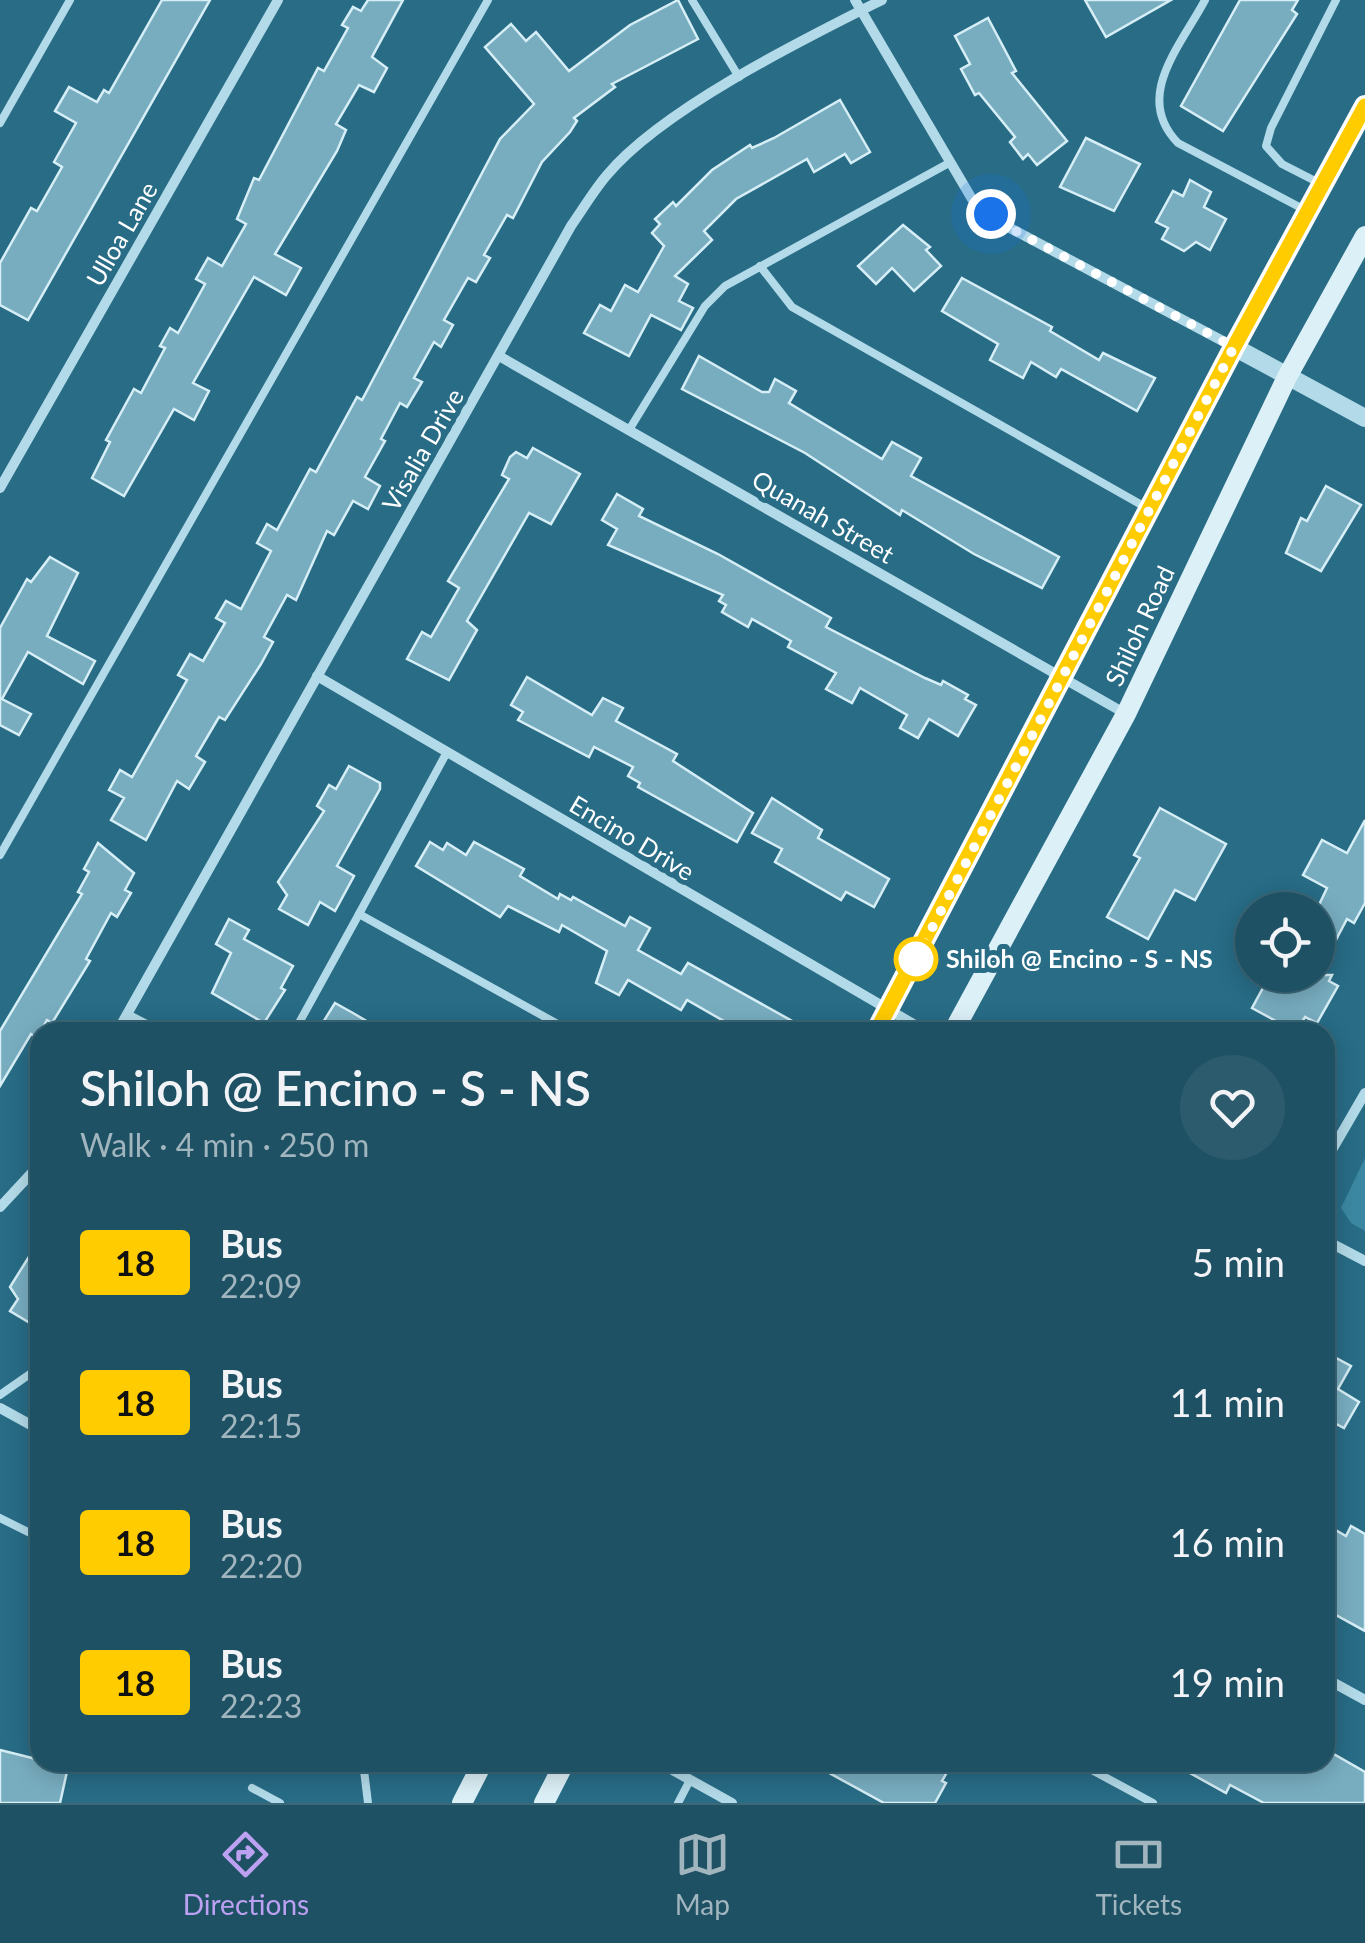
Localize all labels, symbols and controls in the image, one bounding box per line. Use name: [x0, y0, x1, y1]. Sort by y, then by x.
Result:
street label: Ulloa Lane: [79, 176, 163, 291]
your location: [966, 189, 1016, 239]
street label: Visalia Drive: [375, 383, 469, 516]
street label: Quanah Street: [747, 463, 900, 569]
street label: Shiloh Road: [1098, 561, 1180, 690]
street label: Encino Drive: [565, 788, 700, 886]
map controls: [1235, 892, 1335, 992]
button: locate: [1235, 892, 1335, 992]
marker: Shiloh @ Encino - S - NS: [895, 938, 937, 980]
place label: Shiloh @ Encino - S - NS: [946, 943, 1213, 973]
button: heart: [1180, 1055, 1285, 1160]
text: Shiloh @ Encino - S - NS: [80, 1059, 591, 1116]
text: Walk · 4 min · 250 m: [80, 1125, 369, 1164]
text: Bus: [220, 1220, 283, 1266]
text: 5 min: [1192, 1239, 1285, 1285]
text: 18: [115, 1241, 155, 1283]
text: 22:09: [220, 1266, 302, 1305]
text: Bus: [220, 1360, 283, 1406]
text: 11 min: [1170, 1379, 1285, 1425]
text: 18: [115, 1381, 155, 1423]
text: 22:15: [220, 1406, 302, 1445]
text: Bus: [220, 1500, 283, 1546]
text: 16 min: [1170, 1519, 1285, 1565]
text: 18: [115, 1521, 155, 1563]
text: 22:20: [220, 1546, 302, 1585]
text: Bus: [220, 1640, 283, 1686]
text: 19 min: [1170, 1659, 1285, 1705]
text: 18: [115, 1661, 155, 1703]
text: 22:23: [220, 1686, 302, 1725]
tab: Directions: [183, 1827, 309, 1921]
tab: Map: [675, 1827, 730, 1921]
tab: Tickets: [1095, 1827, 1182, 1921]

